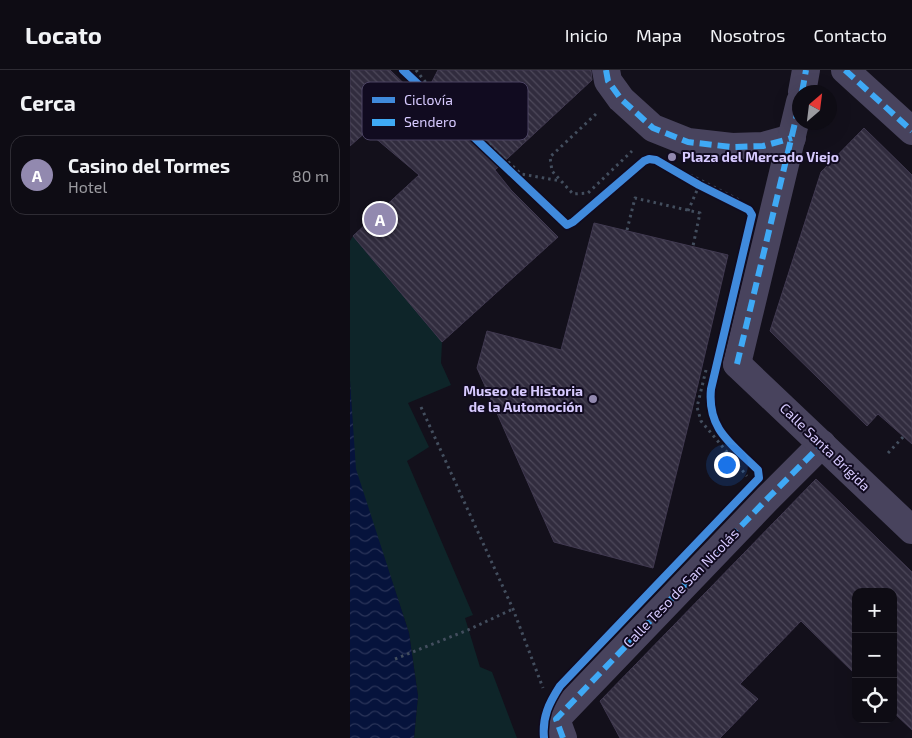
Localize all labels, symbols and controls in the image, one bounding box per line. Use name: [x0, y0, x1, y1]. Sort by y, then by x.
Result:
text: Locato: [25, 20, 102, 49]
text: Inicio: [565, 24, 608, 46]
text: Mapa: [636, 24, 682, 46]
text: Nosotros: [710, 24, 785, 46]
text: Contacto: [813, 24, 887, 46]
legend: [362, 82, 528, 140]
north arrow: [792, 85, 837, 130]
text: Cerca: [20, 90, 76, 115]
text: Ciclovía: [404, 91, 453, 108]
text: Sendero: [404, 113, 456, 130]
place label: Plaza del Mercado Viejo: [682, 148, 839, 165]
marker: Plaza del Mercado Viejo: [666, 151, 678, 163]
text: Casino del Tormes: [68, 154, 230, 177]
text: A: [32, 166, 42, 185]
text: 80 m: [292, 166, 329, 185]
text: Hotel: [68, 177, 107, 196]
pin: A: [364, 200, 396, 238]
place label: Museo de Historia de la Automoción: [463, 382, 583, 415]
marker: Museo de Historia de la Automoción: [587, 393, 599, 405]
street label: Calle Santa Brígida: [777, 399, 874, 494]
your location: [714, 452, 740, 478]
street label: Calle Teso de San Nicolás: [619, 525, 742, 651]
map controls: [852, 588, 897, 723]
button: +: [852, 588, 897, 633]
button: −: [852, 633, 897, 678]
button: locate: [852, 678, 897, 723]

